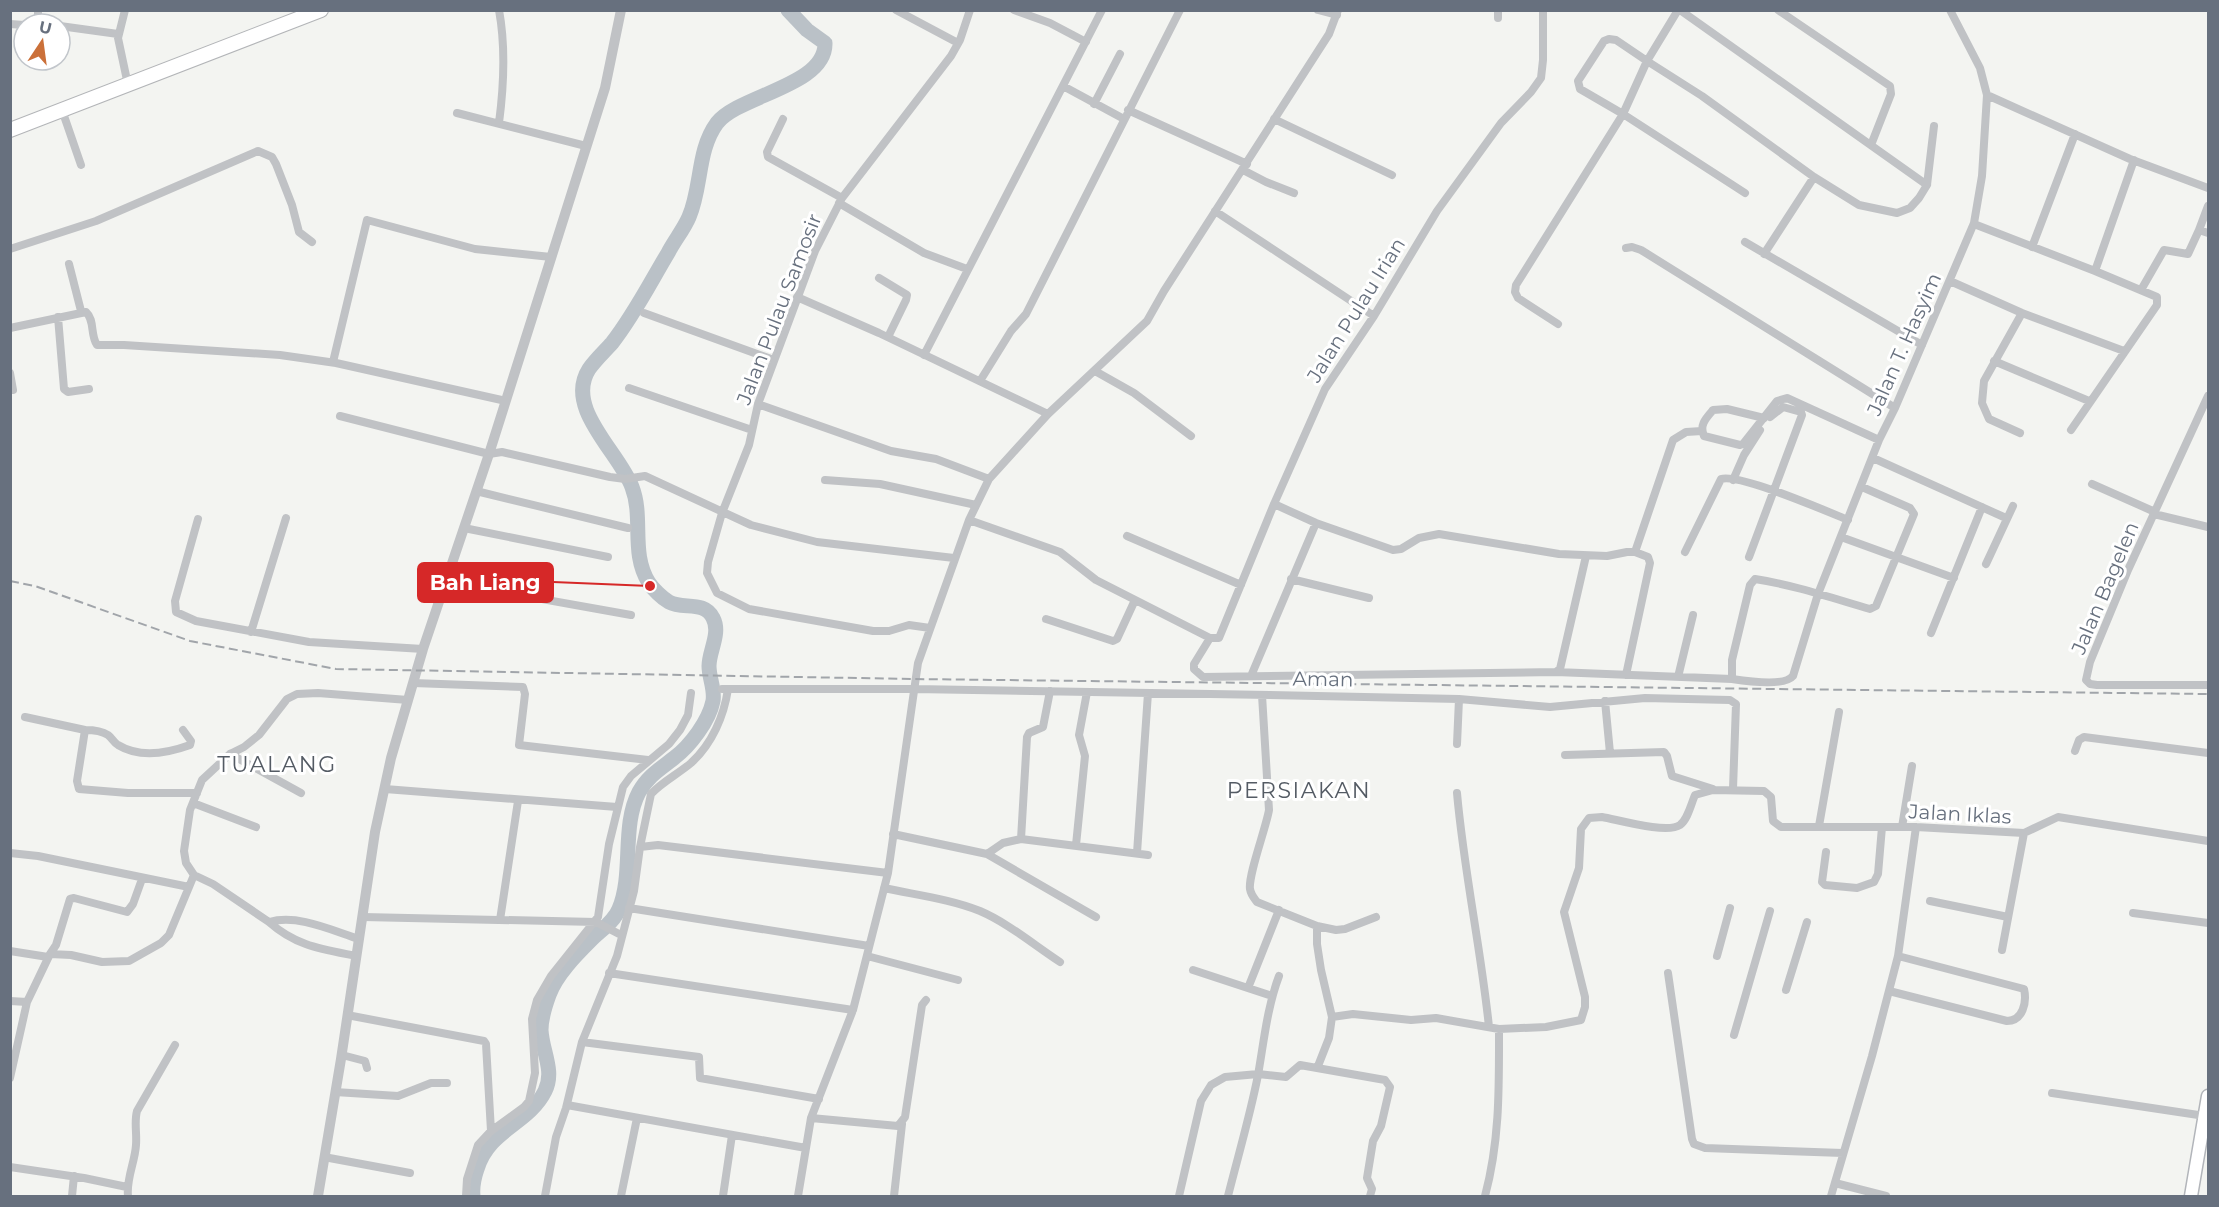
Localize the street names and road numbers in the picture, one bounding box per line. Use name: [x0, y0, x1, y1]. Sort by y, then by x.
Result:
street label: Jalan Pulau Samosir: [731, 210, 826, 409]
street label: Jalan Pulau Irian: [1301, 233, 1410, 388]
street label: Jalan T. Hasyim: [1861, 269, 1946, 420]
street label: Jalan Bagelen: [2066, 518, 2144, 659]
street label: Aman: [1292, 666, 1354, 692]
street label: Jalan Iklas: [1907, 799, 2012, 829]

